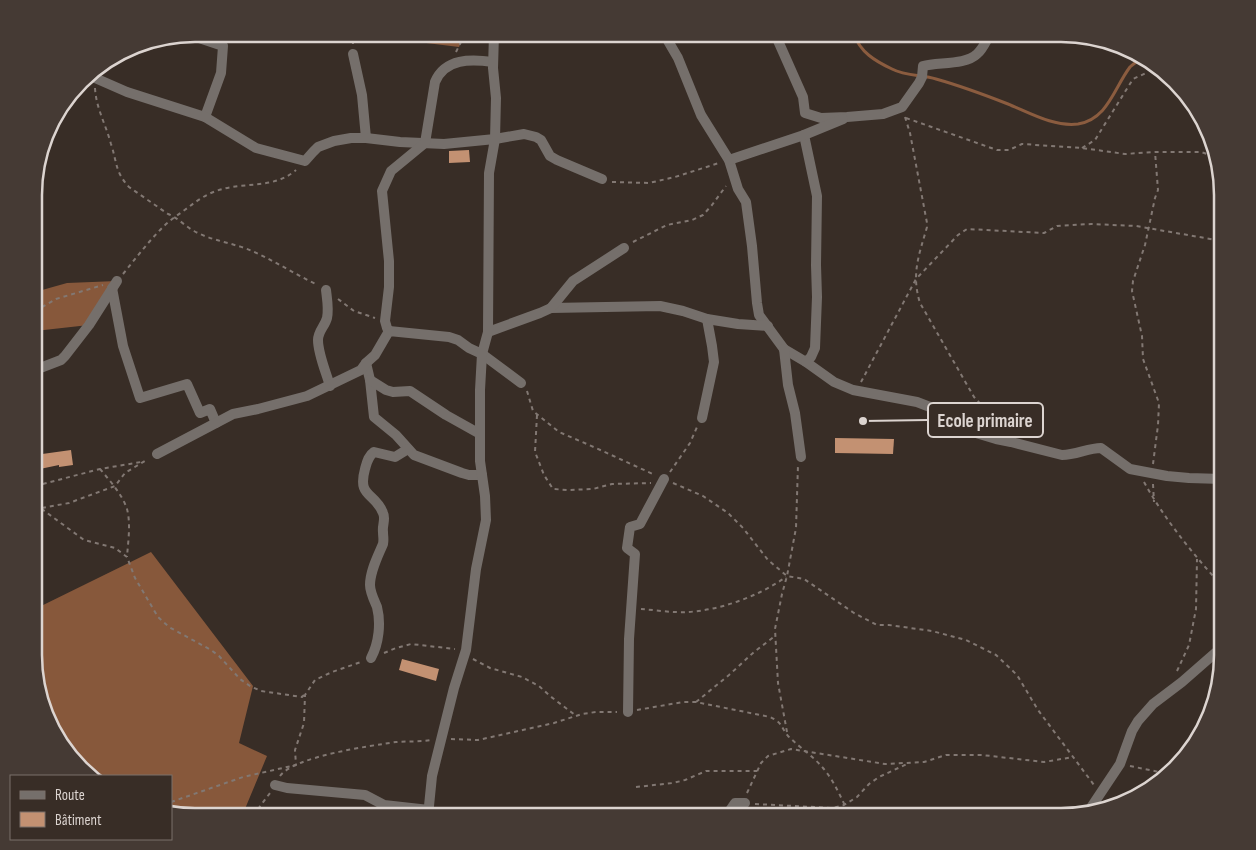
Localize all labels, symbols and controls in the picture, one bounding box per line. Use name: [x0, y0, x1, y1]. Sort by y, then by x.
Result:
callout: Ecole primaire: [928, 403, 1043, 437]
text: Ecole primaire: [937, 410, 1033, 433]
legend: [10, 775, 172, 840]
text: Route: [55, 786, 85, 805]
text: Bâtiment: [55, 811, 102, 830]

